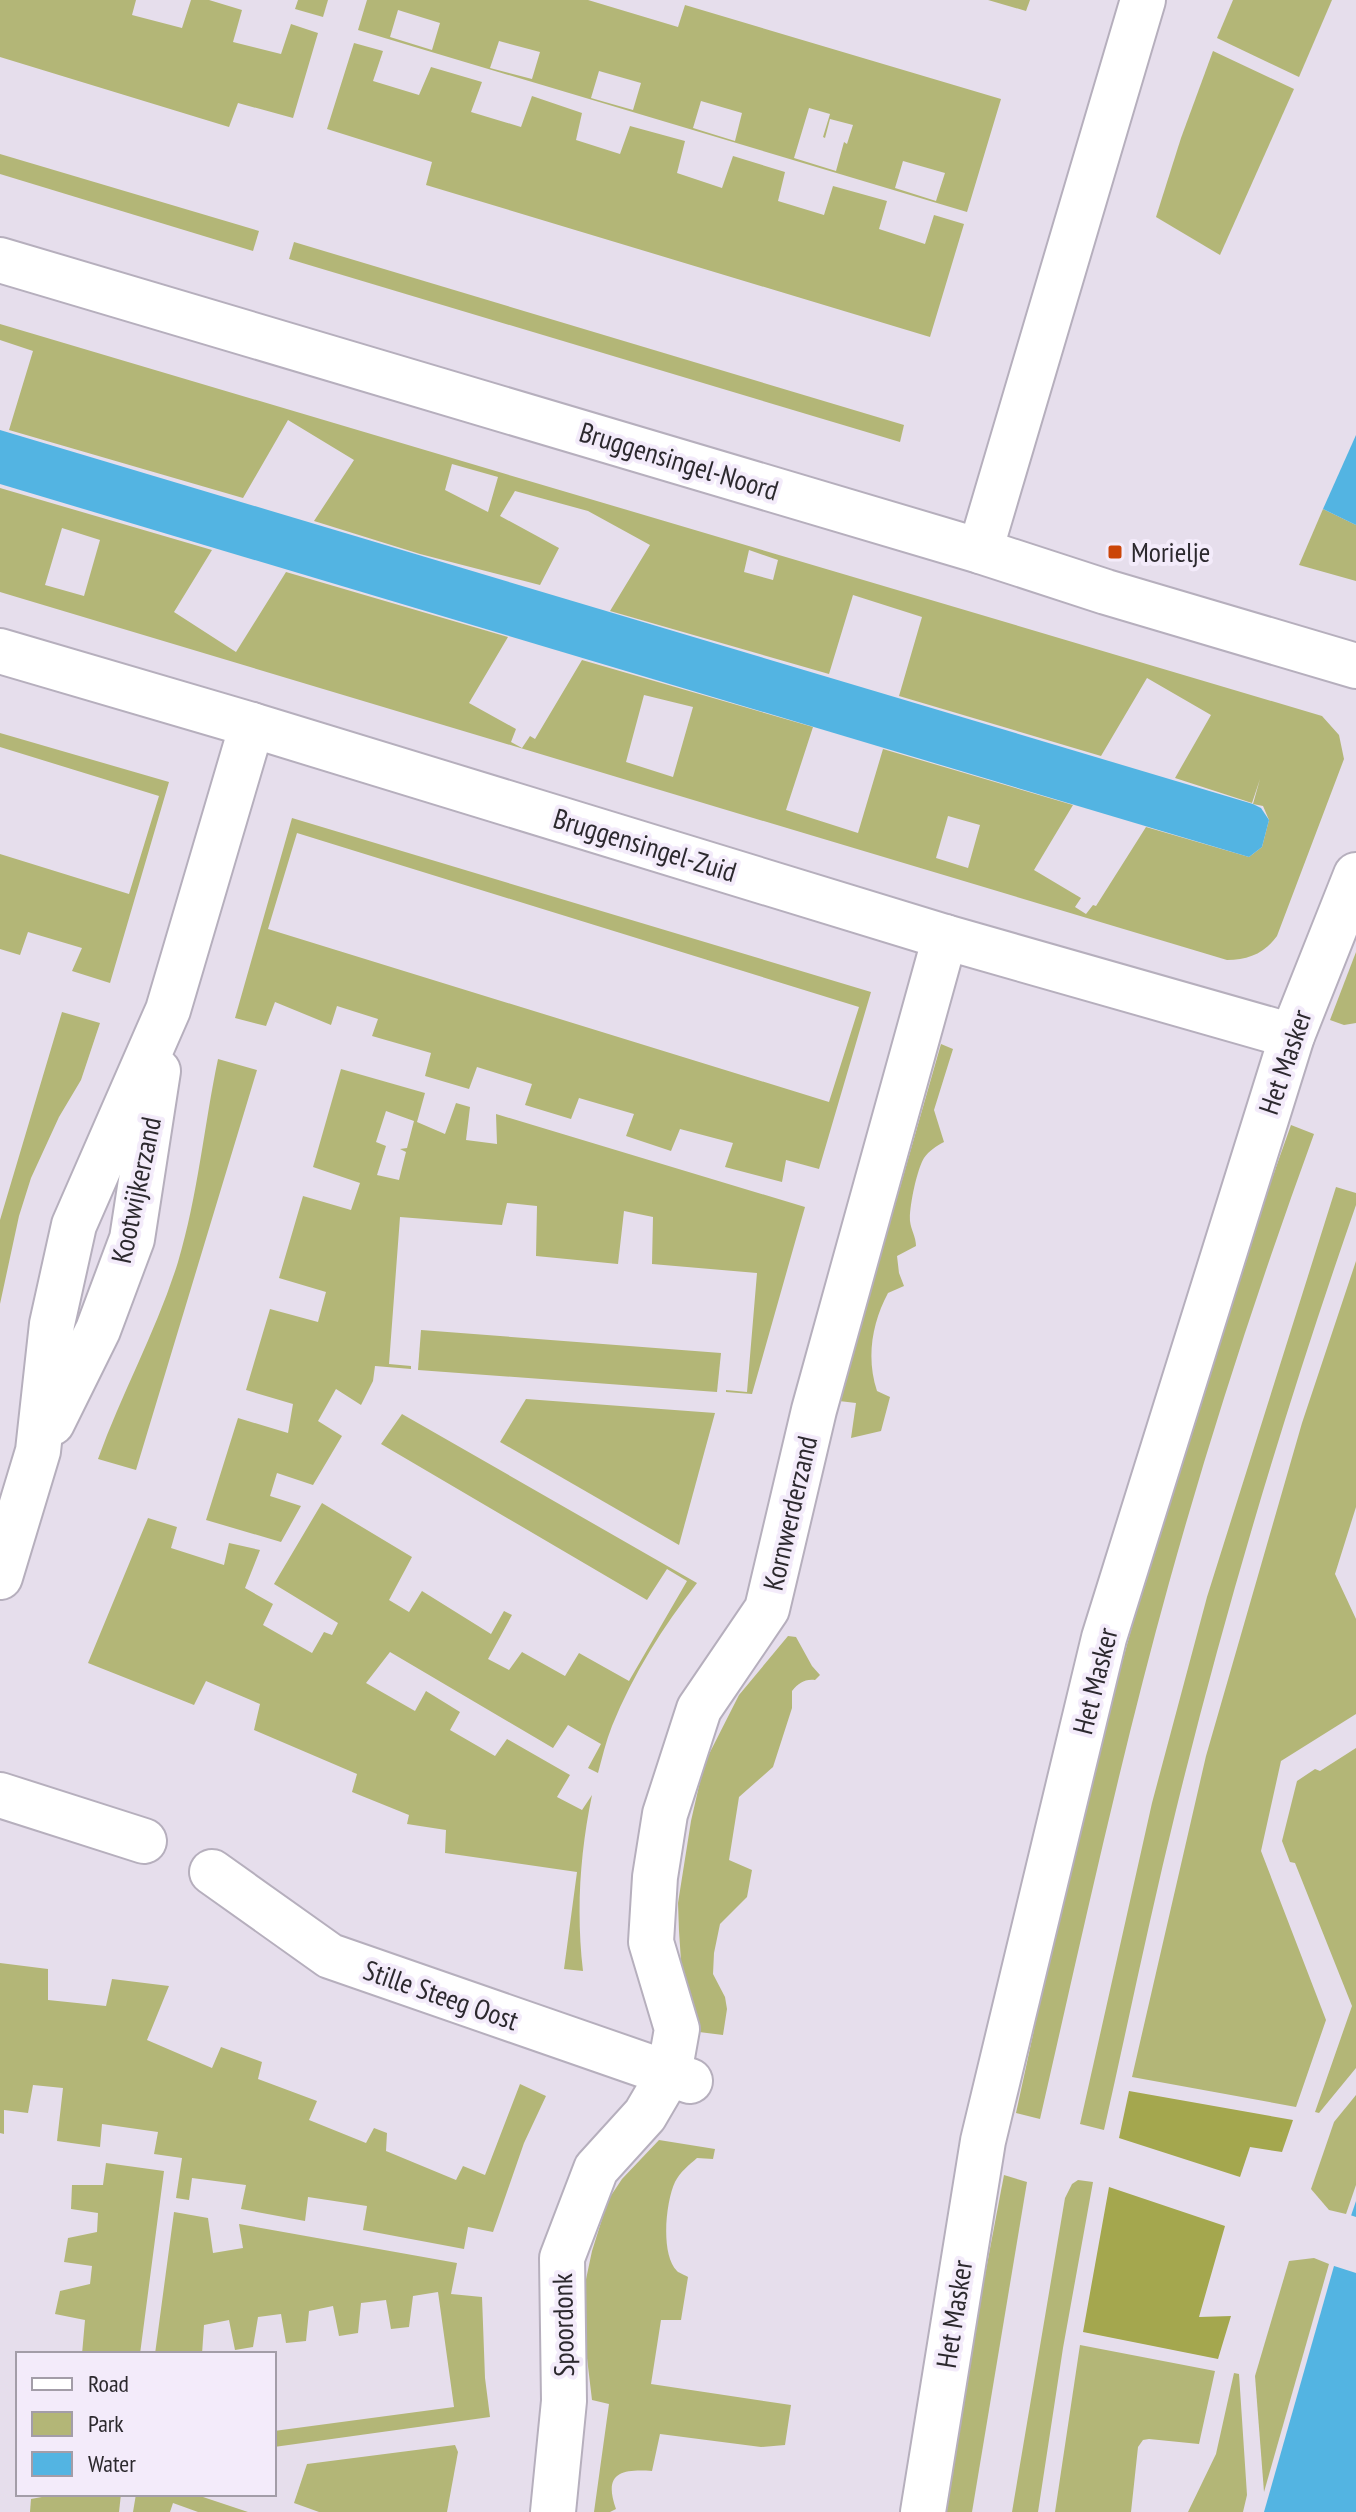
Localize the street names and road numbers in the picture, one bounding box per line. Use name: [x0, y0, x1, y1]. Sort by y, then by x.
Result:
street label: Bruggensingel-Noord: [575, 413, 783, 508]
street label: Bruggensingel-Zuid: [549, 799, 741, 890]
street label: Het Masker: [1249, 1004, 1320, 1119]
street label: Kootwijkerzand: [102, 1113, 169, 1266]
street label: Kornwerderzand: [754, 1432, 825, 1594]
street label: Het Masker: [1063, 1623, 1126, 1738]
street label: Stille Steeg Oost: [359, 1951, 524, 2038]
street label: Het Masker: [927, 2257, 980, 2370]
street label: Spoordonk: [543, 2273, 582, 2377]

